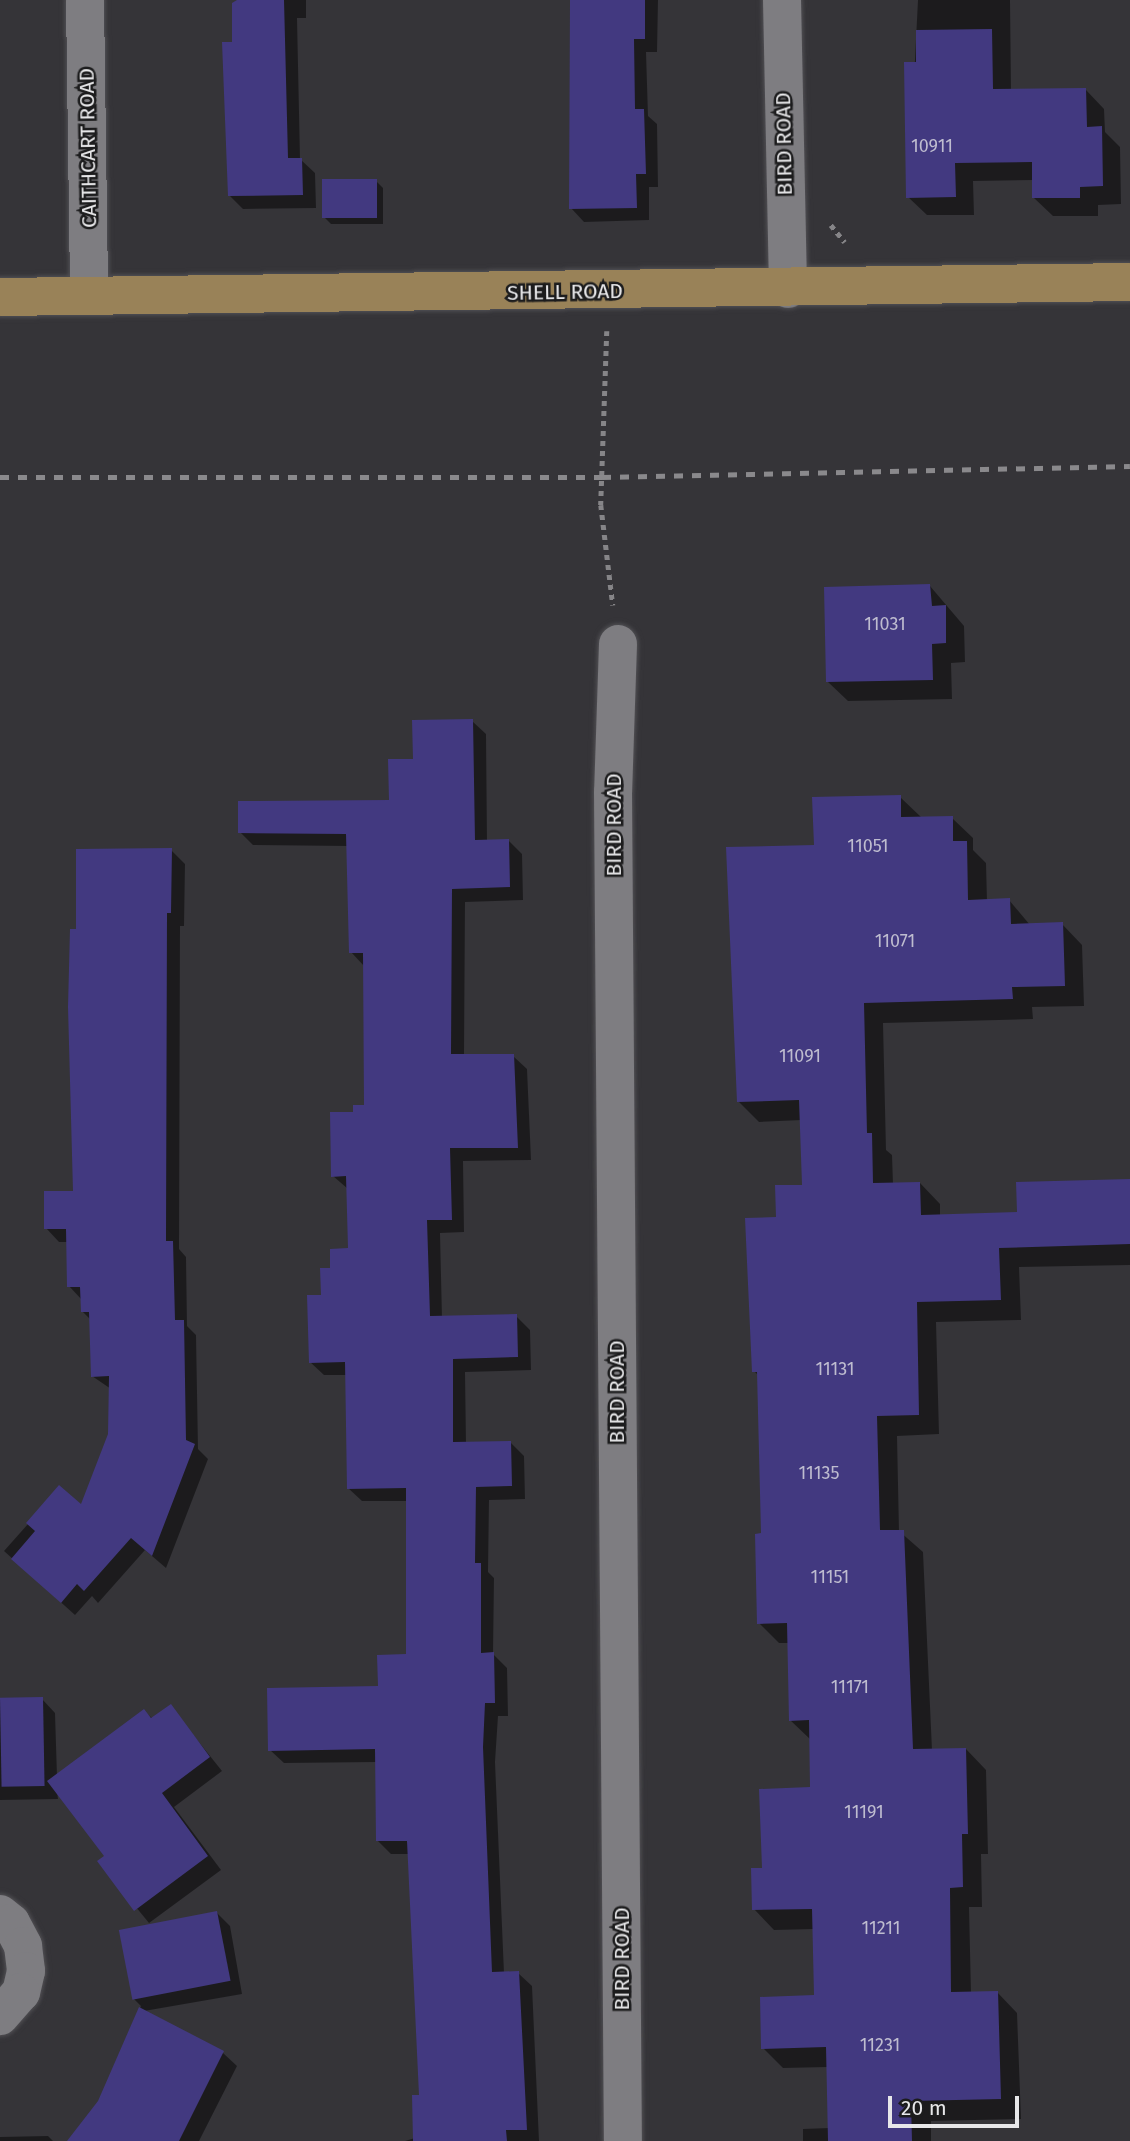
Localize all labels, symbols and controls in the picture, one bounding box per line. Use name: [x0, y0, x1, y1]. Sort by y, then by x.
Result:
street label: CAITHCART ROAD: [74, 68, 102, 228]
street label: BIRD ROAD: [771, 92, 797, 196]
house number: 10911: [911, 135, 953, 157]
street label: SHELL ROAD: [507, 278, 623, 306]
house number: 11031: [864, 613, 906, 635]
street label: BIRD ROAD: [601, 773, 627, 877]
house number: 11051: [847, 835, 889, 857]
house number: 11071: [875, 930, 915, 952]
house number: 11091: [779, 1045, 821, 1067]
street label: BIRD ROAD: [604, 1340, 630, 1444]
house number: 11131: [815, 1358, 855, 1380]
house number: 11135: [799, 1462, 839, 1484]
house number: 11151: [811, 1566, 849, 1588]
house number: 11171: [831, 1676, 869, 1698]
house number: 11191: [844, 1801, 884, 1823]
street label: BIRD ROAD: [609, 1907, 635, 2011]
house number: 11211: [861, 1917, 901, 1939]
house number: 11231: [860, 2034, 900, 2056]
scale bar: [892, 2082, 1023, 2126]
text: 20 m: [901, 2095, 947, 2121]

